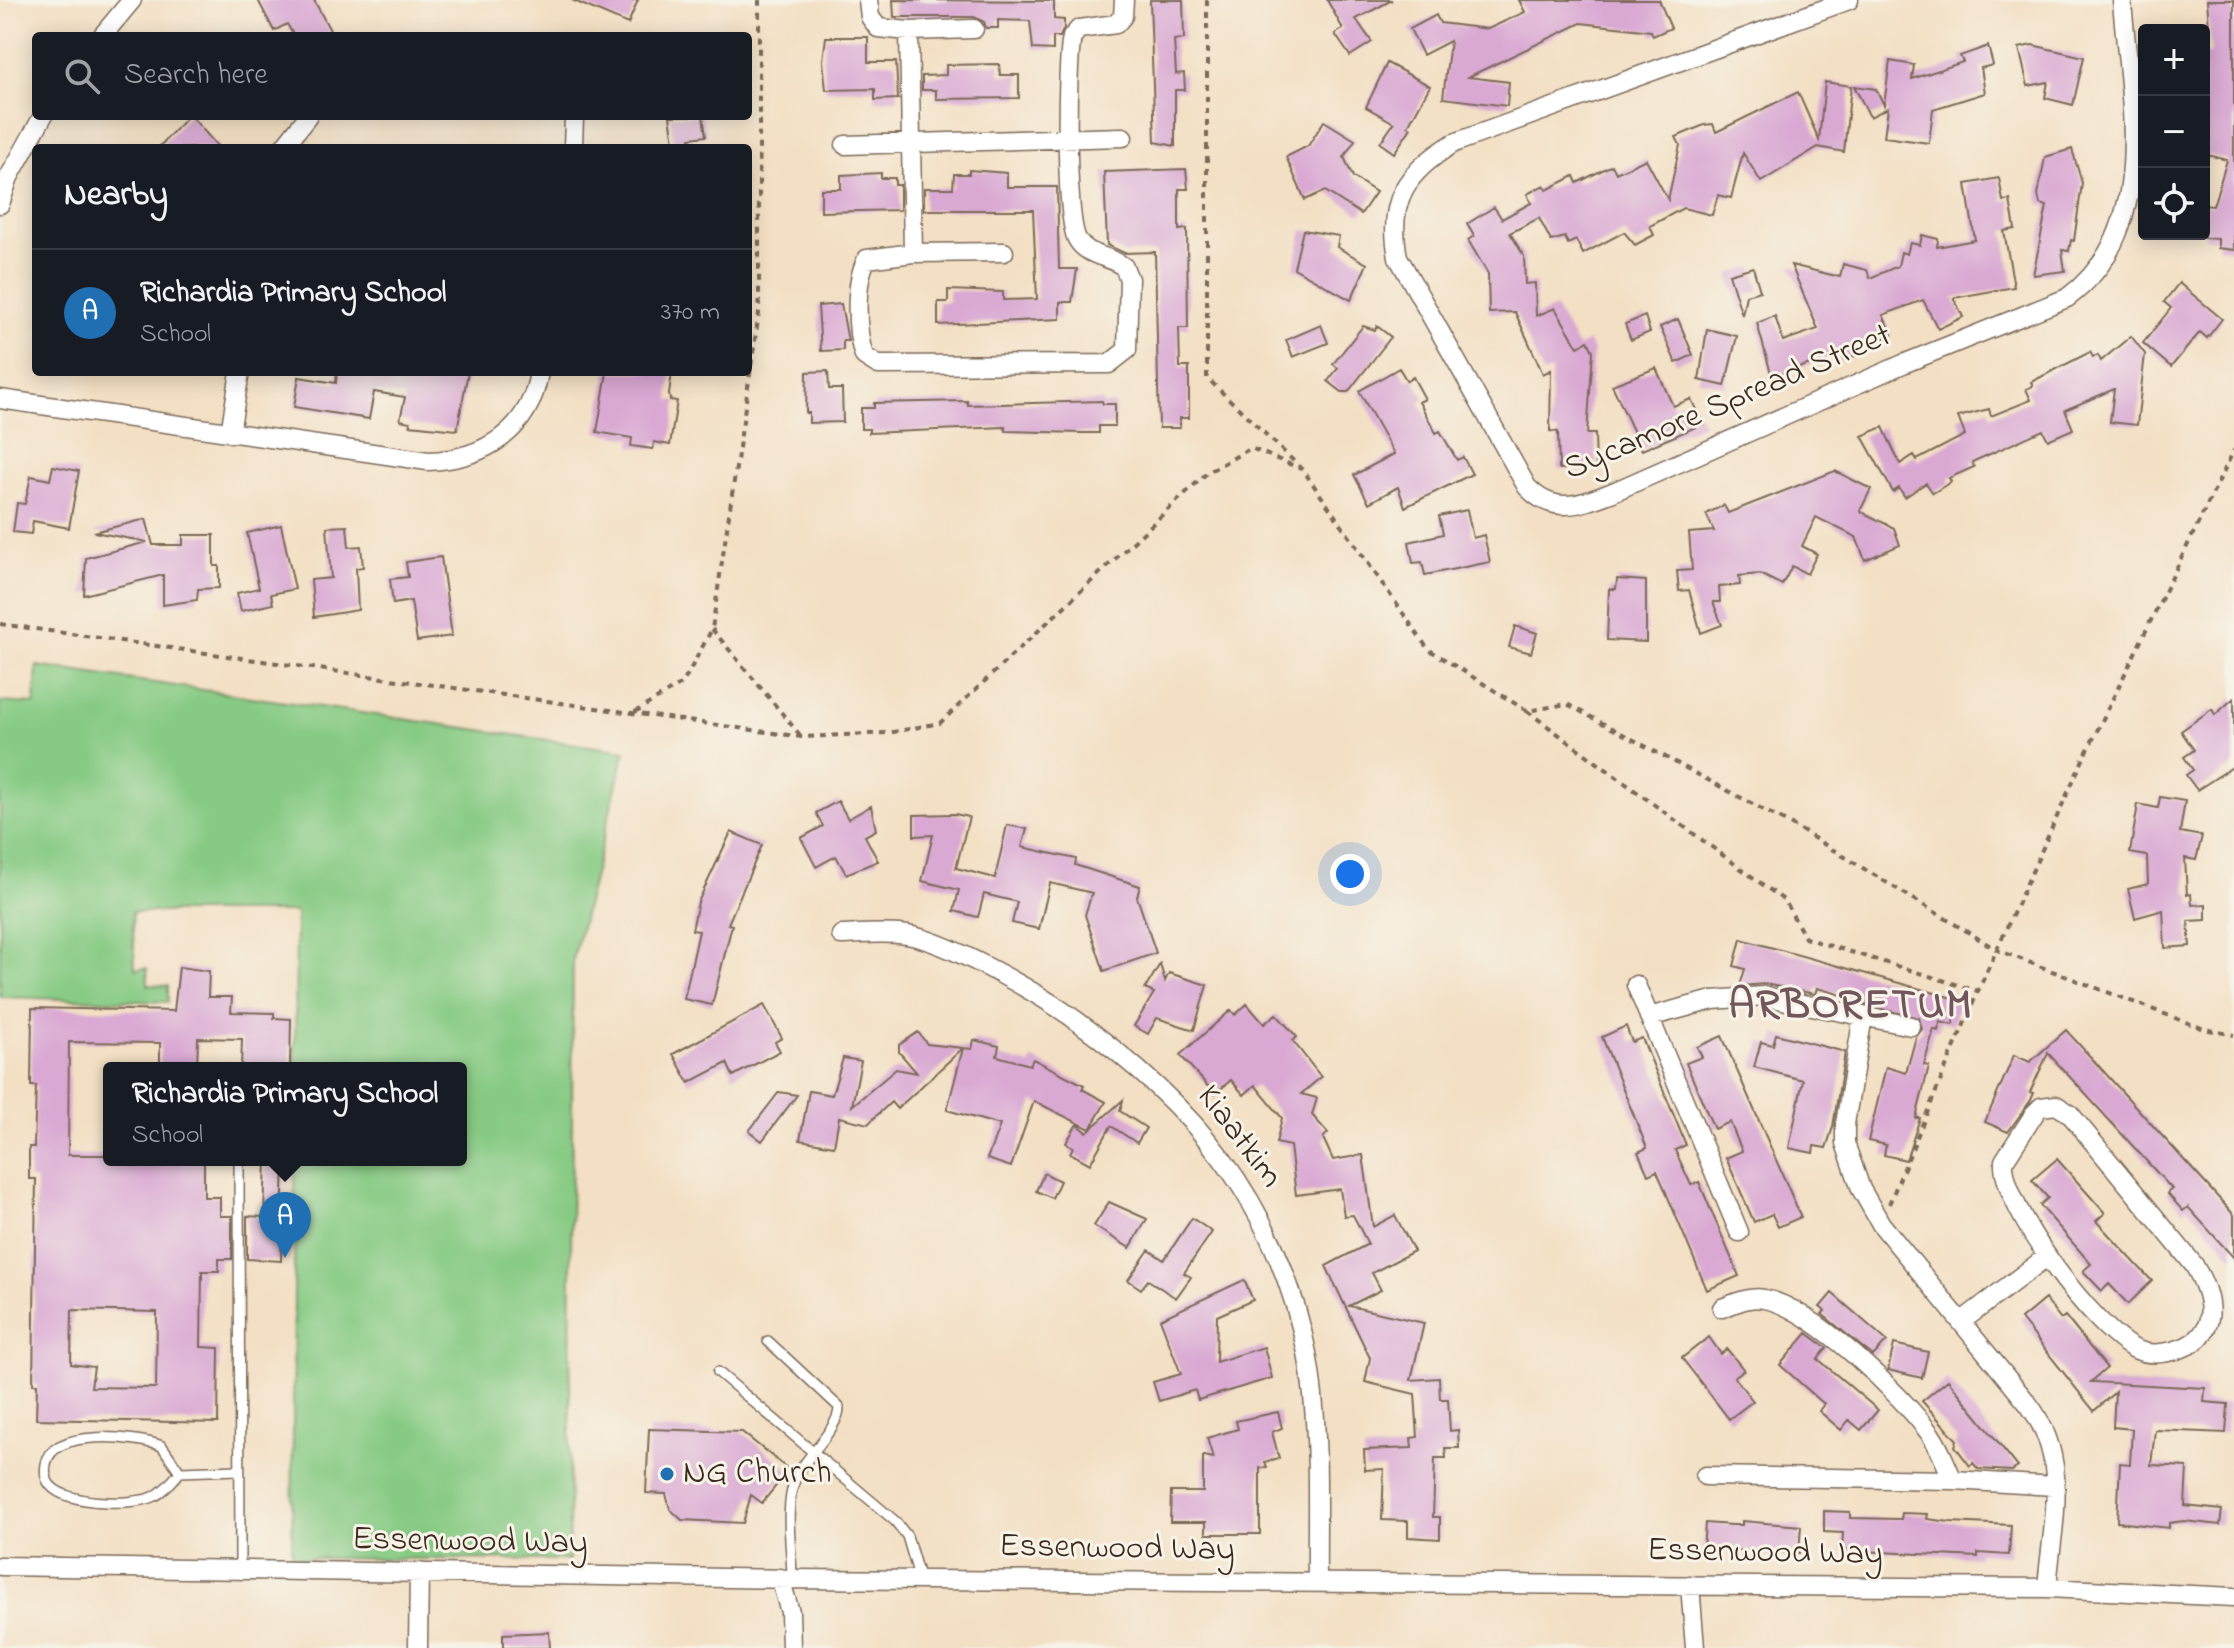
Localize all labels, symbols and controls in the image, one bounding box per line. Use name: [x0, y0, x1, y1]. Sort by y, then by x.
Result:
map controls: [2138, 24, 2210, 240]
button: +: [2138, 24, 2210, 96]
search box: [32, 32, 752, 120]
icon: search: [60, 54, 104, 98]
text: Search here: [124, 54, 268, 98]
button: −: [2138, 96, 2210, 168]
button: locate: [2138, 168, 2210, 240]
text: Nearby: [64, 171, 168, 221]
text: Richardia Primary School: [140, 272, 446, 316]
text: A: [82, 294, 98, 332]
text: 370 m: [661, 294, 720, 332]
street label: Sycamore Spread Street: [1557, 311, 1899, 495]
text: School: [140, 316, 211, 354]
your location: [1330, 854, 1370, 894]
district label: ARBORETUM: [1728, 976, 1974, 1037]
popup: [103, 1062, 467, 1166]
text: Richardia Primary School: [132, 1073, 438, 1117]
street label: Kiaatkim: [1183, 1075, 1295, 1199]
text: School: [132, 1117, 203, 1155]
pin: A: [259, 1192, 311, 1258]
place label: NG Church: [683, 1449, 832, 1499]
marker: NG Church: [658, 1465, 676, 1483]
street label: Essenwood Way: [352, 1515, 588, 1569]
street label: Essenwood Way: [999, 1522, 1235, 1576]
street label: Essenwood Way: [1647, 1526, 1883, 1580]

